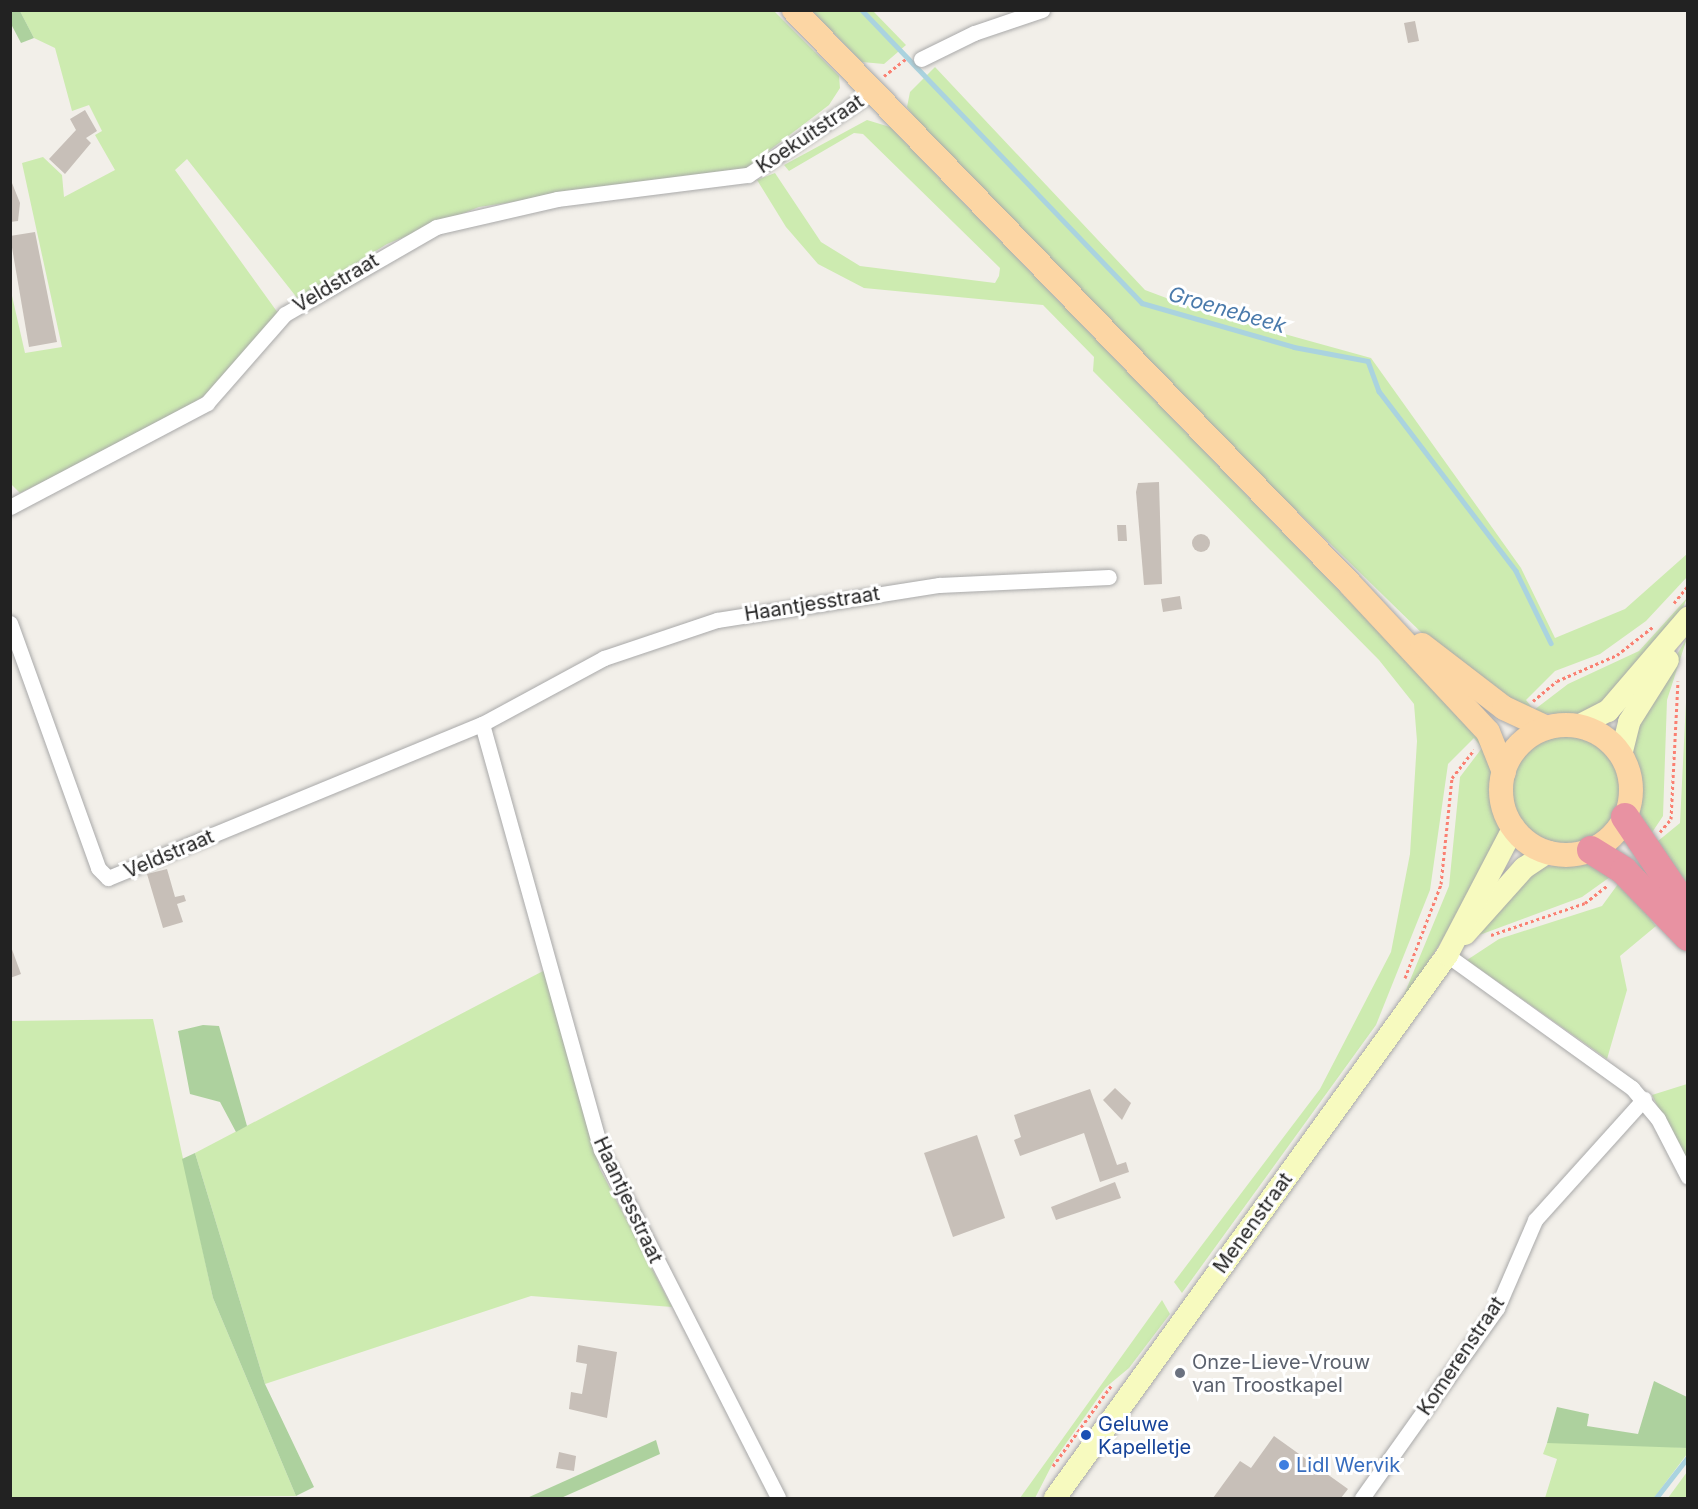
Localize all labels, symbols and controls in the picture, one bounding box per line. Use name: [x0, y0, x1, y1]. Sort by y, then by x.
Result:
street label: Koekuitstraat: [752, 89, 868, 179]
street label: Veldstraat: [289, 248, 383, 318]
water label: Groenebeek: [1165, 281, 1289, 339]
street label: Haantjesstraat: [743, 581, 881, 627]
street label: Veldstraat: [121, 824, 217, 884]
street label: Haantjesstraat: [588, 1133, 668, 1267]
street label: Menenstraat: [1208, 1168, 1298, 1278]
street label: Komerenstraat: [1412, 1292, 1510, 1420]
place label: Onze-Lieve-Vrouw van Troostkapel: [1192, 1350, 1370, 1397]
marker: Onze-Lieve-Vrouw van Troostkapel: [1173, 1366, 1187, 1380]
place label: Geluwe Kapelletje: [1098, 1412, 1191, 1459]
marker: Geluwe Kapelletje: [1079, 1428, 1093, 1442]
place label: Lidl Wervik: [1296, 1453, 1400, 1477]
marker: Lidl Wervik: [1277, 1458, 1291, 1472]

